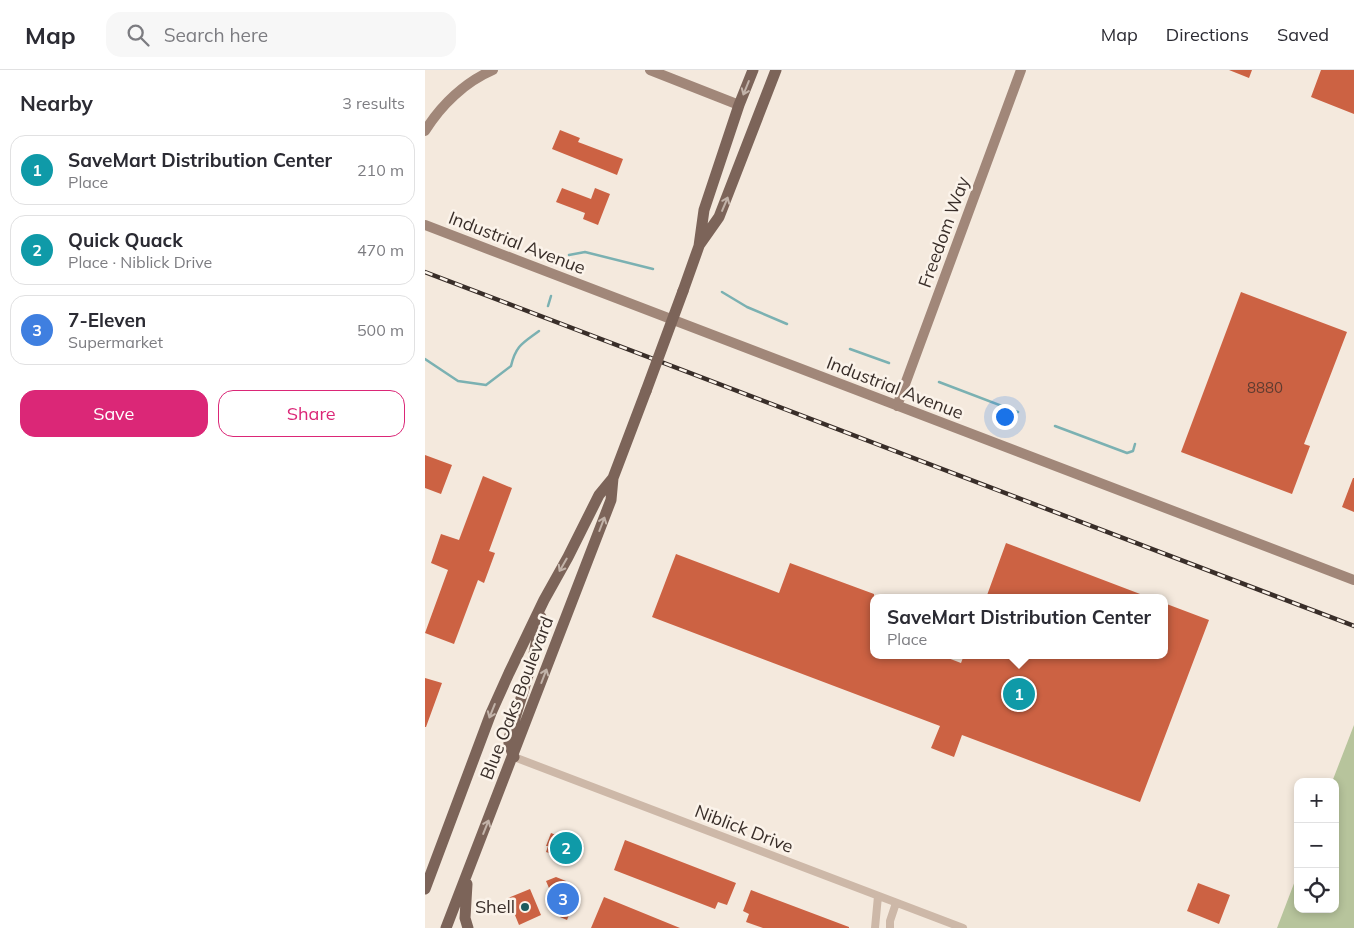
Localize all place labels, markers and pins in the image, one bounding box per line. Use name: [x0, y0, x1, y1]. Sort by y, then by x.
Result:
pin: 1: [1003, 675, 1035, 713]
pin: 2: [550, 829, 582, 867]
pin: 3: [547, 880, 579, 918]
place label: Shell: [475, 895, 515, 918]
marker: Shell: [519, 901, 531, 913]

